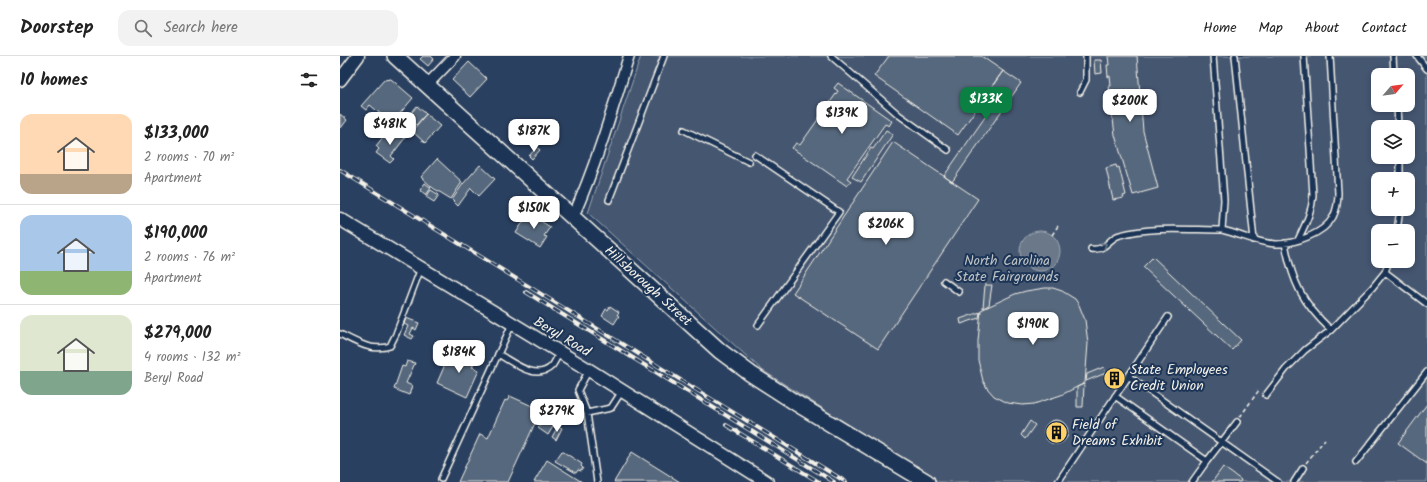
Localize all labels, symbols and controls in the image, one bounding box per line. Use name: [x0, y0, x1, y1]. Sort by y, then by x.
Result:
search box: [118, 10, 398, 46]
text: Doorstep: [20, 13, 94, 43]
text: Search here: [164, 16, 238, 40]
icon: search: [132, 17, 154, 39]
text: Home: [1203, 17, 1237, 39]
text: Map: [1259, 17, 1283, 39]
text: About: [1305, 17, 1339, 39]
text: Contact: [1361, 17, 1407, 39]
text: 10 homes: [20, 67, 88, 94]
north arrow: [1371, 68, 1415, 112]
map controls: [1371, 68, 1415, 268]
icon: filters: [298, 69, 320, 91]
pin: $133K: [958, 87, 1014, 121]
text: $133K: [969, 89, 1003, 110]
pin: $200K: [1102, 89, 1158, 123]
text: $200K: [1112, 91, 1148, 112]
pin: $139K: [814, 101, 870, 135]
text: $139K: [825, 103, 859, 124]
pin: $481K: [362, 112, 418, 146]
text: $481K: [373, 114, 407, 135]
pin: $187K: [506, 119, 562, 153]
text: $133,000: [144, 120, 208, 147]
button: layers: [1371, 120, 1415, 164]
text: $187K: [517, 121, 551, 142]
icon: home: [52, 130, 100, 178]
text: 2 rooms · 70 m²: [144, 147, 234, 168]
text: Apartment: [144, 168, 202, 189]
button: +: [1371, 172, 1415, 216]
pin: $150K: [506, 196, 562, 230]
text: $150K: [518, 198, 550, 219]
pin: $206K: [858, 212, 914, 246]
text: $206K: [868, 214, 904, 235]
text: $190,000: [144, 220, 207, 247]
button: −: [1371, 224, 1415, 268]
icon: home: [52, 231, 100, 279]
street label: Hillsborough Street: [599, 240, 697, 332]
one-way arrow: [1100, 243, 1107, 250]
text: 2 rooms · 76 m²: [144, 247, 235, 268]
park label: North Carolina State Fairgrounds: [955, 250, 1059, 288]
text: Apartment: [144, 268, 202, 289]
street label: Beryl Road: [529, 311, 596, 363]
pin: $190K: [1005, 312, 1061, 346]
text: $190K: [1017, 314, 1049, 335]
text: $279,000: [144, 320, 211, 347]
icon: home: [52, 331, 100, 379]
pin: $184K: [431, 340, 487, 374]
text: $184K: [442, 342, 476, 363]
text: 4 rooms · 132 m²: [144, 347, 240, 368]
place label: State Employees Credit Union: [1130, 359, 1228, 397]
building icon: State Employees Credit Union: [1102, 365, 1128, 391]
text: Beryl Road: [144, 368, 203, 389]
pin: $279K: [529, 399, 585, 433]
text: $279K: [539, 401, 575, 422]
place label: Field of Dreams Exhibit: [1072, 414, 1163, 452]
building icon: Field of Dreams Exhibit: [1043, 420, 1069, 446]

